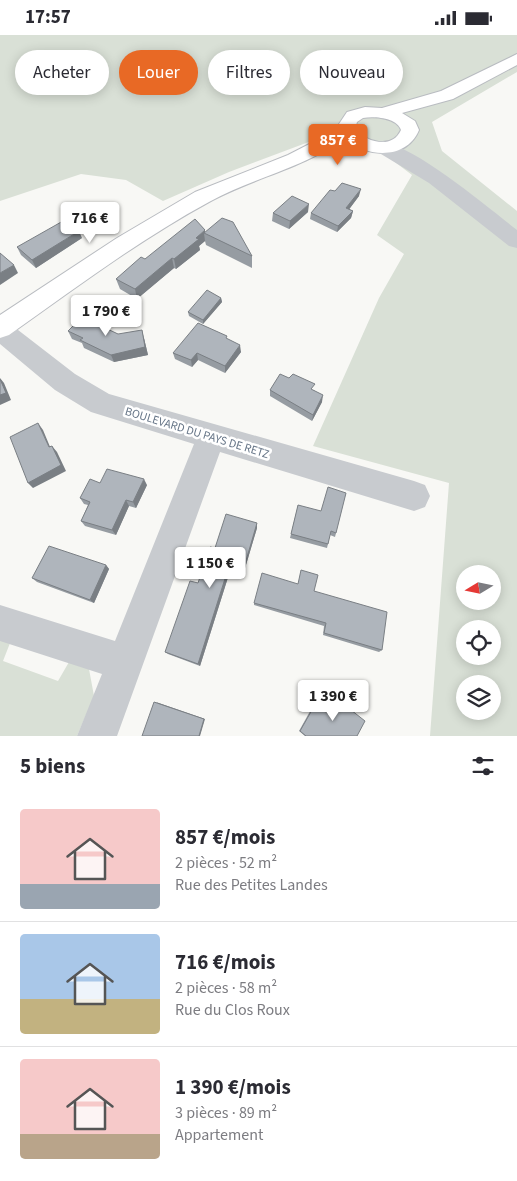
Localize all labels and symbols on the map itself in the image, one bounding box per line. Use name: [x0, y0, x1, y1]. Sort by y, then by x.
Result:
pin: 857 €: [303, 123, 373, 166]
pin: 716 €: [55, 201, 125, 244]
pin: 1 790 €: [60, 295, 152, 337]
street label: BOULEVARD DU PAYS DE RETZ: [123, 403, 271, 463]
pin: 1 150 €: [164, 547, 256, 589]
north arrow: [456, 565, 501, 610]
pin: 1 390 €: [287, 679, 379, 722]

